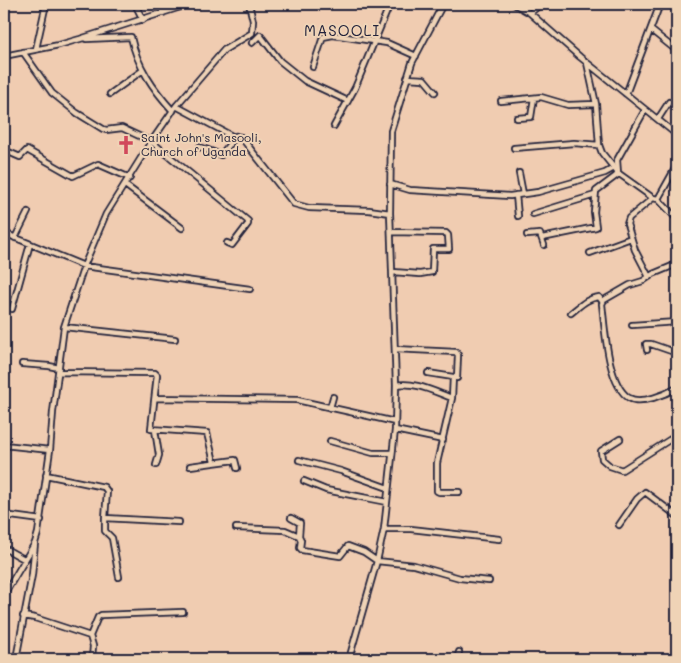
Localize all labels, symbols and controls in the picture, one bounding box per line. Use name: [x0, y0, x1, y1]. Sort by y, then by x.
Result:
district label: MASOOLI: [304, 20, 380, 40]
place label: Saint John's Masooli, Church of Uganda: [141, 129, 262, 159]
church icon: Saint John's Masooli, Church of Uganda: [115, 134, 137, 156]

